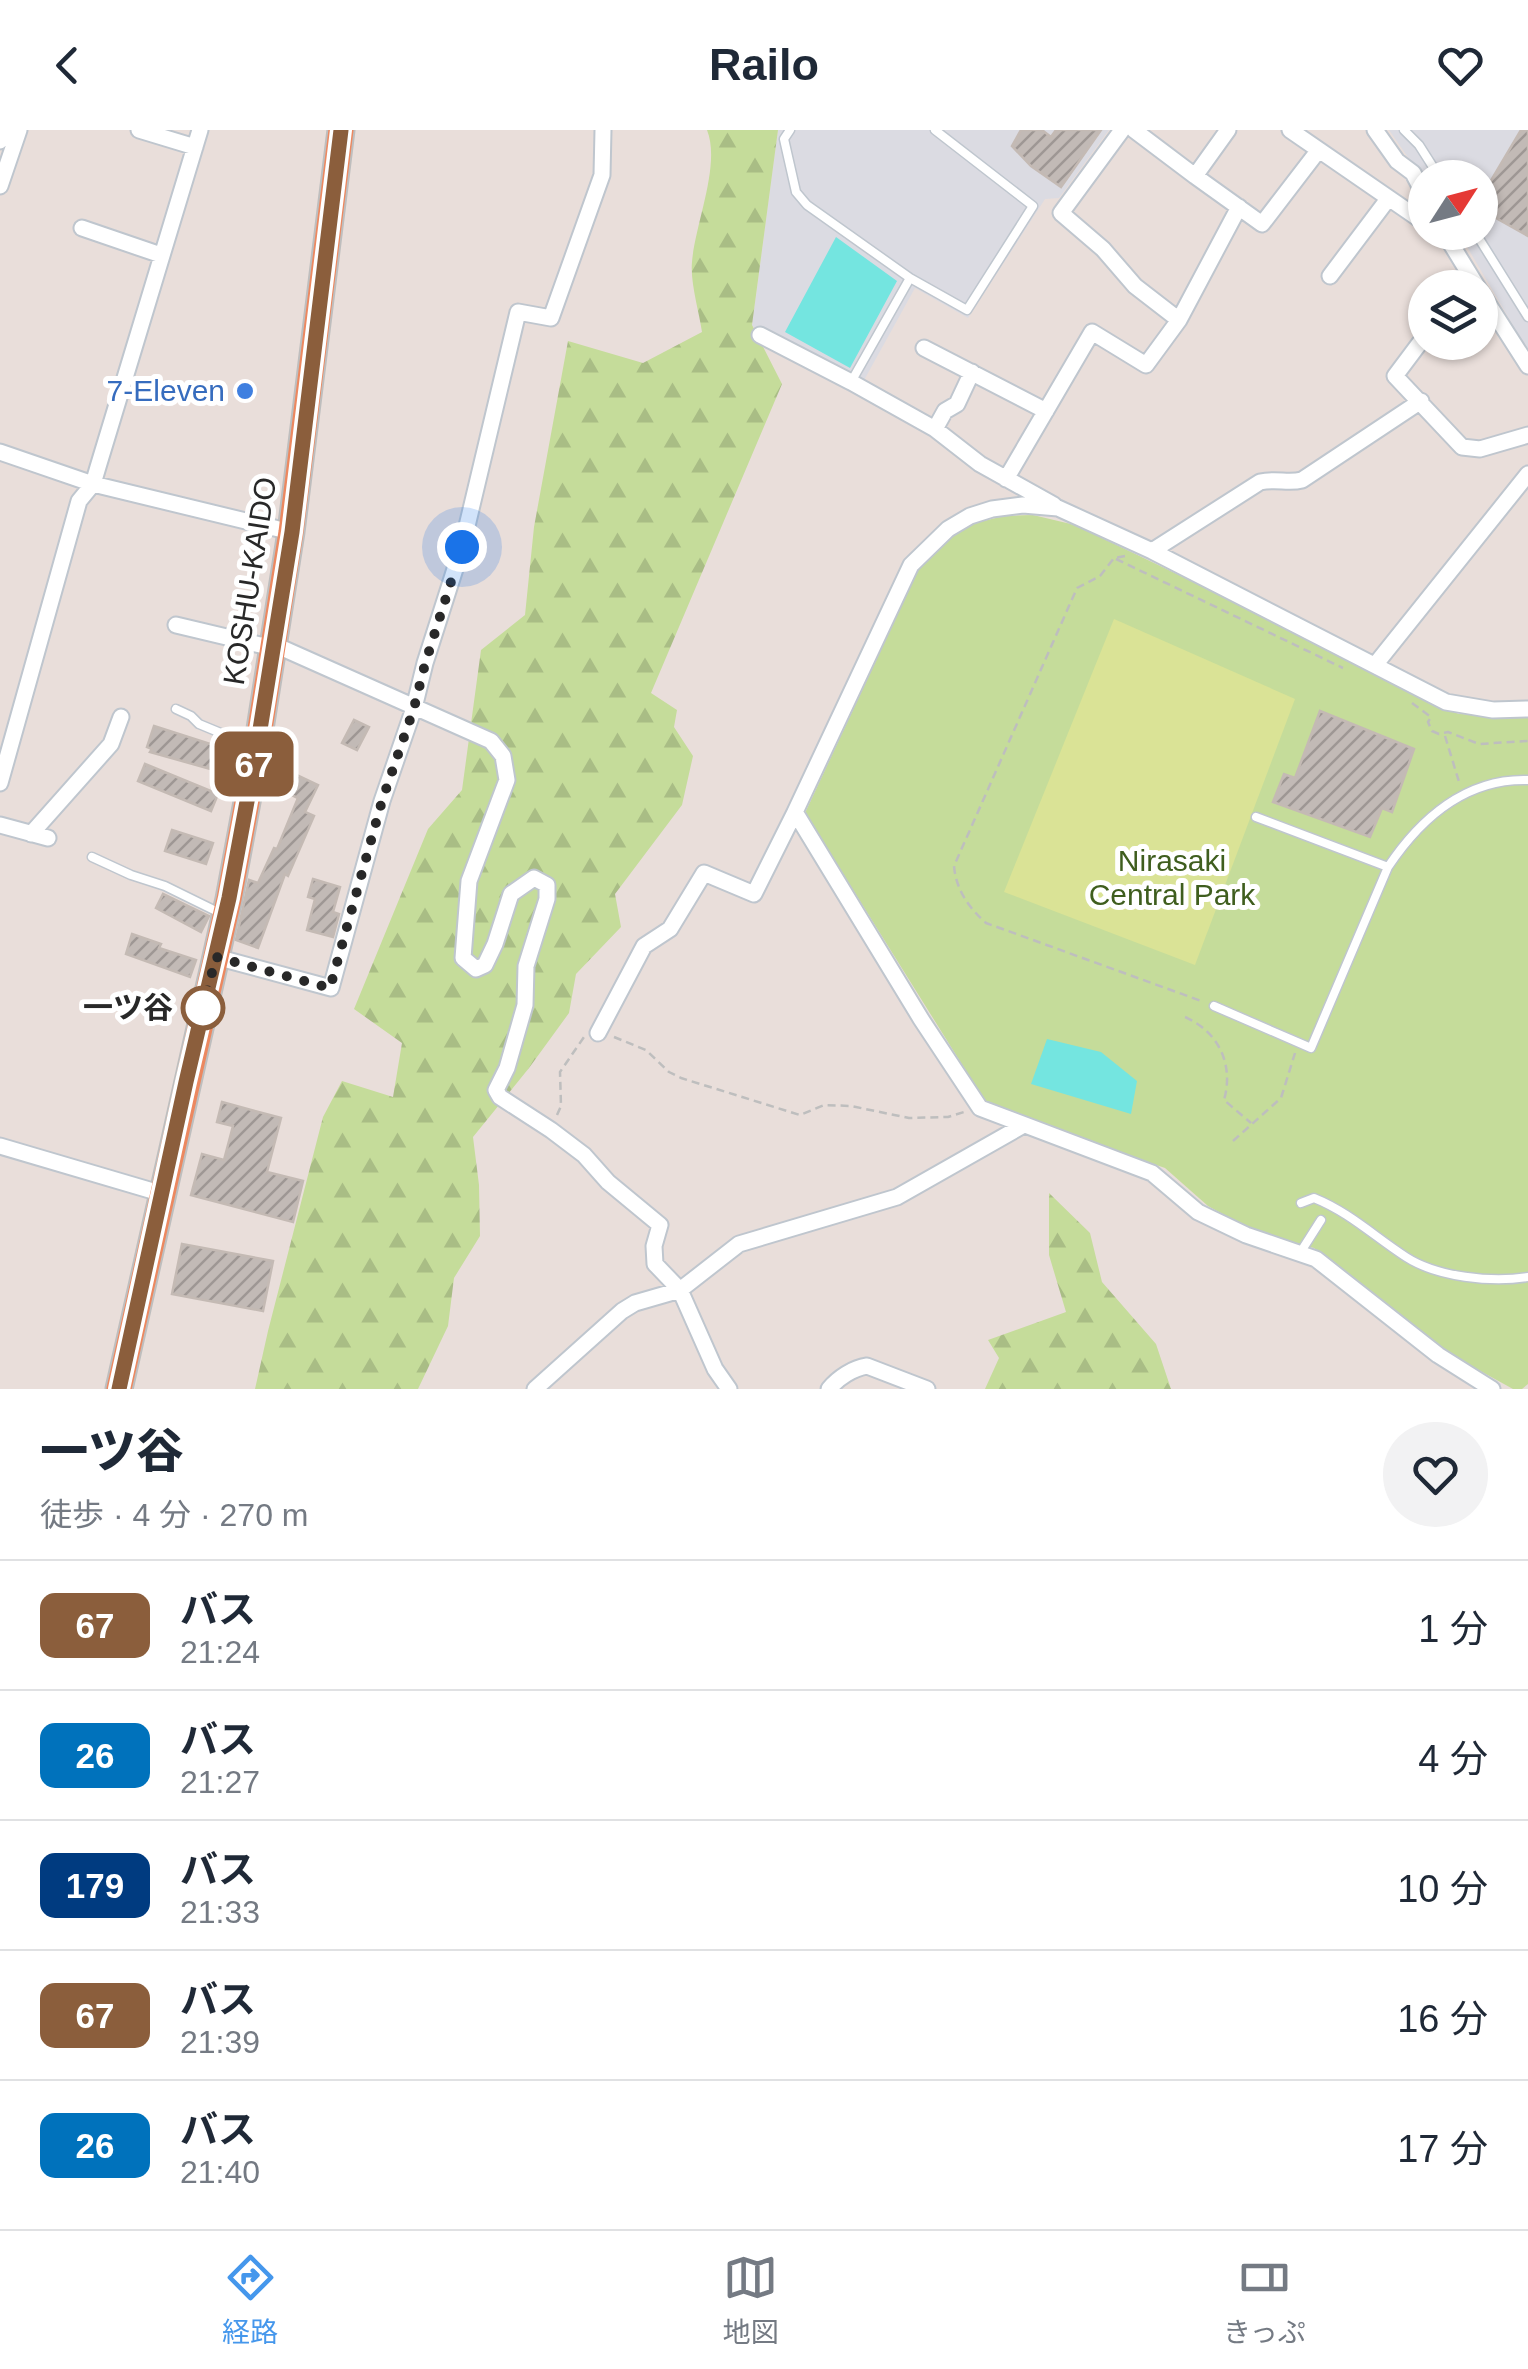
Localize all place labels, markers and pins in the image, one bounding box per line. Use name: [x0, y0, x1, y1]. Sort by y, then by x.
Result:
place label: 7-Eleven: [107, 374, 225, 407]
marker: 7-Eleven: [234, 380, 256, 402]
marker: 一ツ谷: [182, 987, 224, 1029]
place label: 一ツ谷: [83, 991, 173, 1024]

